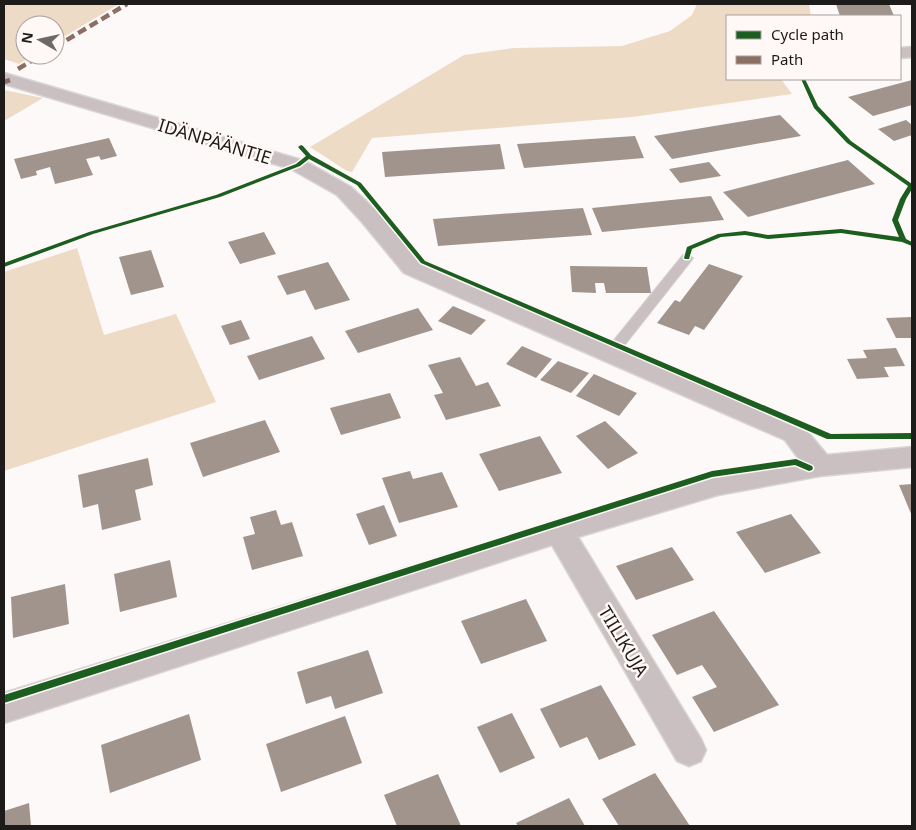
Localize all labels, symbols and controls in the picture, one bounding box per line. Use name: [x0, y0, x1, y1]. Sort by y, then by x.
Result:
north arrow: [15, 15, 65, 65]
legend: [726, 15, 901, 80]
text: Cycle path: [771, 24, 844, 44]
text: N: [16, 31, 37, 45]
text: Path: [771, 49, 803, 69]
street label: IDÄNPÄÄNTIE: [156, 112, 274, 170]
street label: TIILIKUJA: [594, 601, 655, 681]

